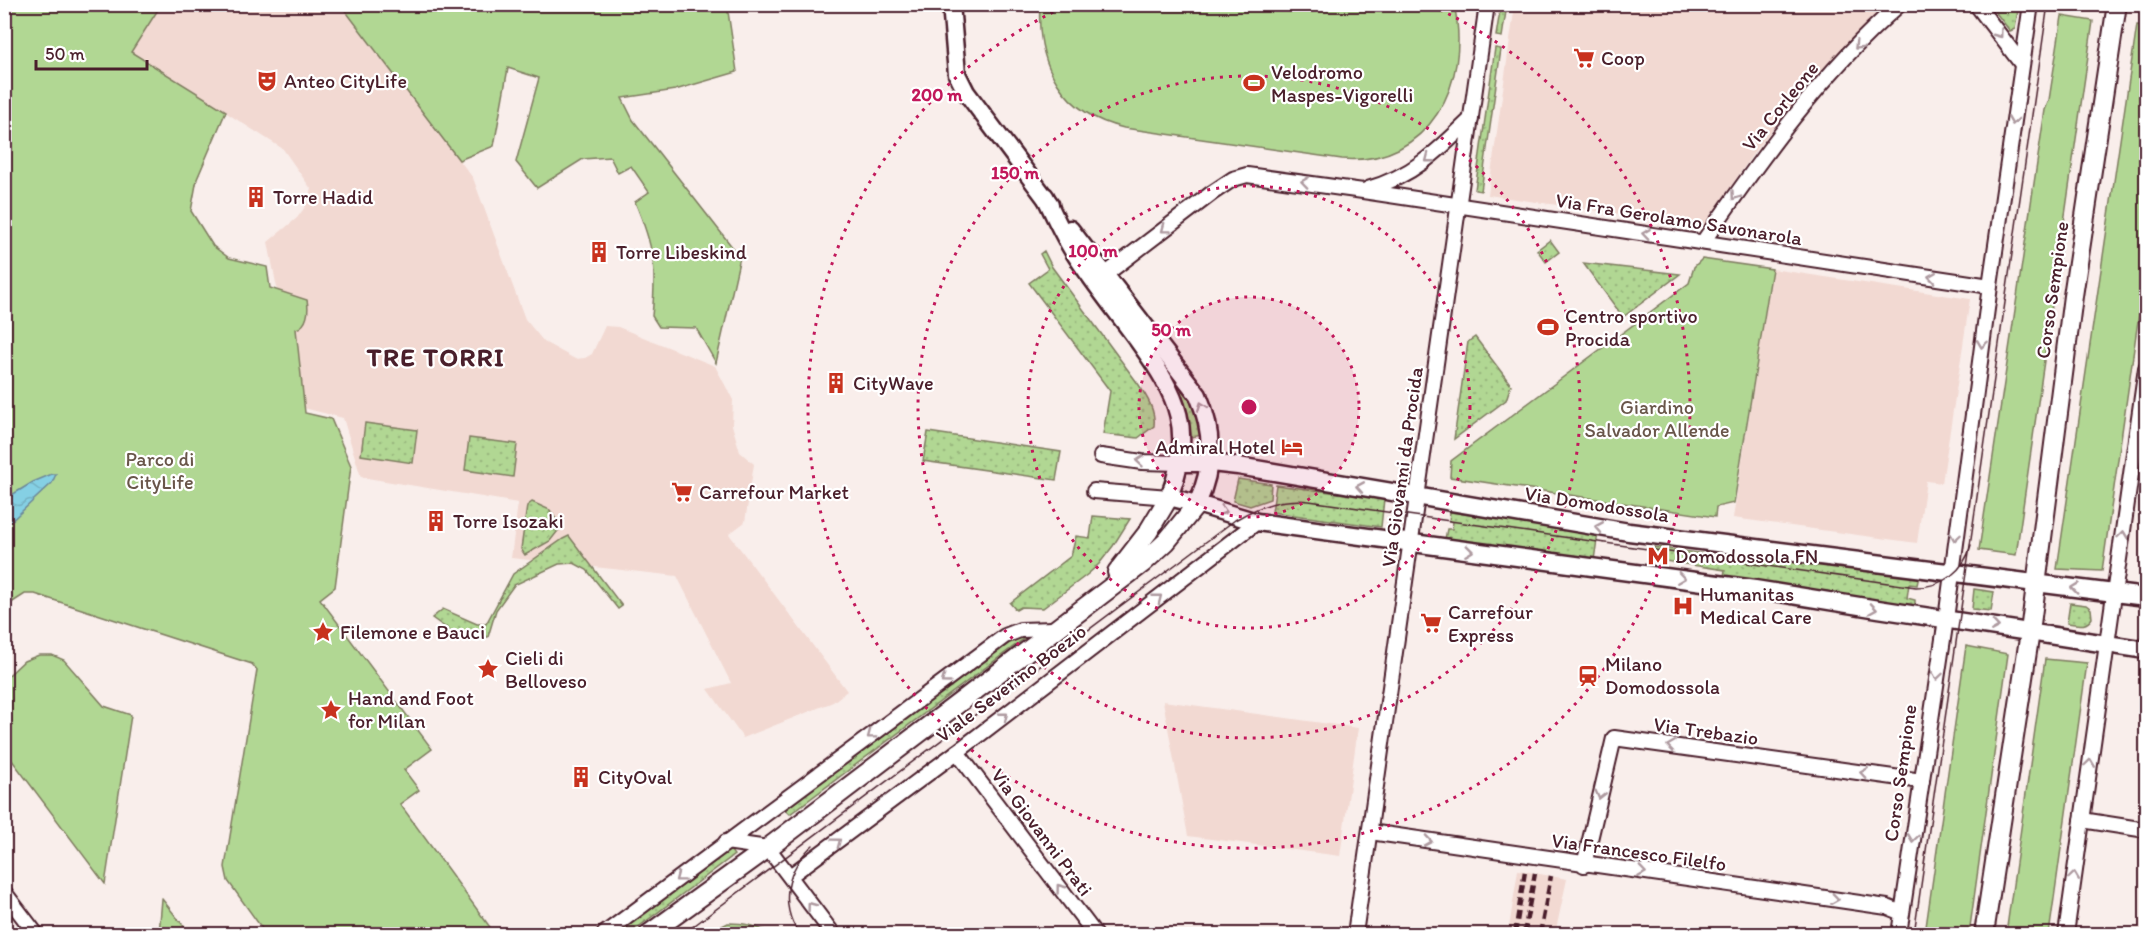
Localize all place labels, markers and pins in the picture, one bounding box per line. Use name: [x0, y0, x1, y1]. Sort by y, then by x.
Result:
supermarket icon: Coop: [1572, 46, 1596, 70]
place label: Coop: [1601, 46, 1645, 70]
place label: Velodromo Maspes-Vigorelli: [1271, 60, 1413, 107]
theatre icon: Anteo CityLife: [255, 69, 279, 93]
place label: Anteo CityLife: [284, 69, 407, 93]
sports icon: Velodromo Maspes-Vigorelli: [1242, 71, 1266, 95]
building icon: Torre Hadid: [244, 185, 268, 209]
place label: Torre Hadid: [273, 185, 373, 209]
building icon: Torre Libeskind: [587, 240, 611, 264]
place label: Torre Libeskind: [616, 240, 747, 264]
place label: Centro sportivo Procida: [1565, 304, 1698, 351]
sports icon: Centro sportivo Procida: [1536, 315, 1560, 339]
building icon: CityWave: [824, 371, 848, 395]
place label: CityWave: [853, 371, 934, 395]
centre of rings: [1239, 397, 1259, 417]
place label: Admiral Hotel: [1155, 435, 1275, 459]
hotel icon: Admiral Hotel: [1280, 435, 1304, 459]
supermarket icon: Carrefour Market: [670, 480, 694, 504]
place label: Carrefour Market: [699, 480, 849, 504]
building icon: Torre Isozaki: [424, 509, 448, 533]
place label: Torre Isozaki: [453, 509, 564, 533]
metro station icon: Domodossola FN: [1646, 544, 1670, 568]
place label: Domodossola FN: [1675, 544, 1818, 568]
place label: Humanitas Medical Care: [1700, 582, 1812, 629]
hospital icon: Humanitas Medical Care: [1671, 594, 1695, 618]
place label: Carrefour Express: [1448, 600, 1533, 647]
supermarket icon: Carrefour Express: [1419, 611, 1443, 635]
place icon: Filemone e Bauci: [311, 620, 335, 644]
place label: Filemone e Bauci: [340, 620, 485, 644]
place label: Cieli di Belloveso: [505, 646, 587, 693]
place label: Milano Domodossola: [1605, 652, 1720, 699]
place icon: Cieli di Belloveso: [476, 657, 500, 681]
station icon: Milano Domodossola: [1576, 664, 1600, 688]
place label: Hand and Foot for Milan: [348, 686, 474, 733]
place icon: Hand and Foot for Milan: [319, 698, 343, 722]
building icon: CityOval: [569, 765, 593, 789]
place label: CityOval: [598, 765, 672, 789]

